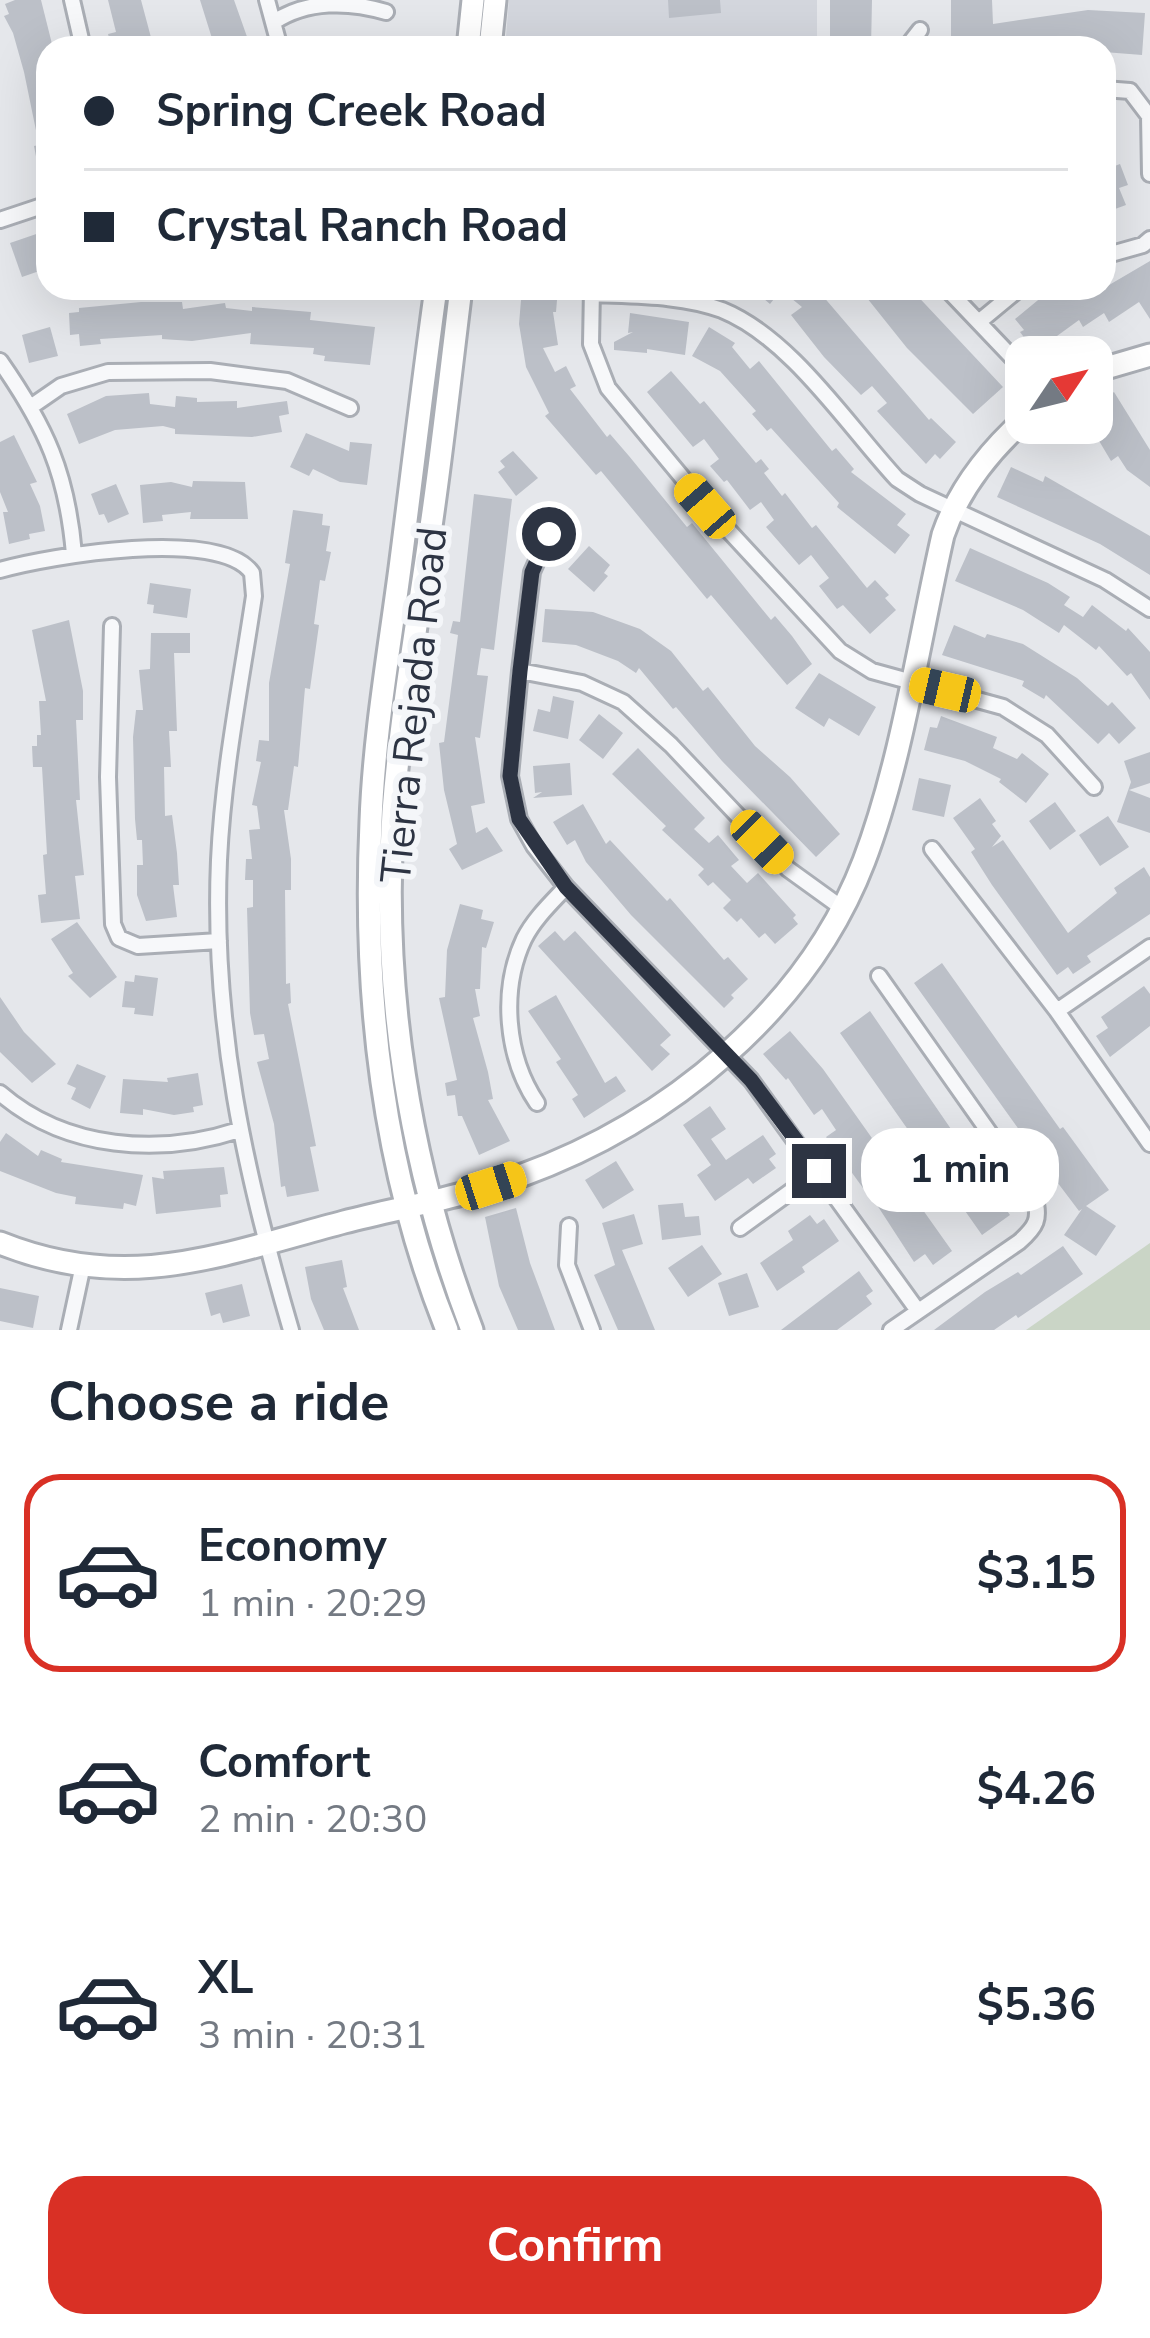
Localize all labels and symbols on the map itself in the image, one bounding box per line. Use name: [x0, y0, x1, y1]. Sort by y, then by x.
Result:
north arrow: [1005, 336, 1113, 444]
car: [668, 467, 742, 545]
route start: [522, 507, 576, 561]
street label: Tierra Rejada Road: [367, 524, 462, 886]
car: [906, 664, 984, 716]
car: [724, 804, 800, 880]
callout: 1 min: [861, 1129, 1059, 1213]
route end: [792, 1144, 846, 1198]
car: [451, 1158, 531, 1214]

